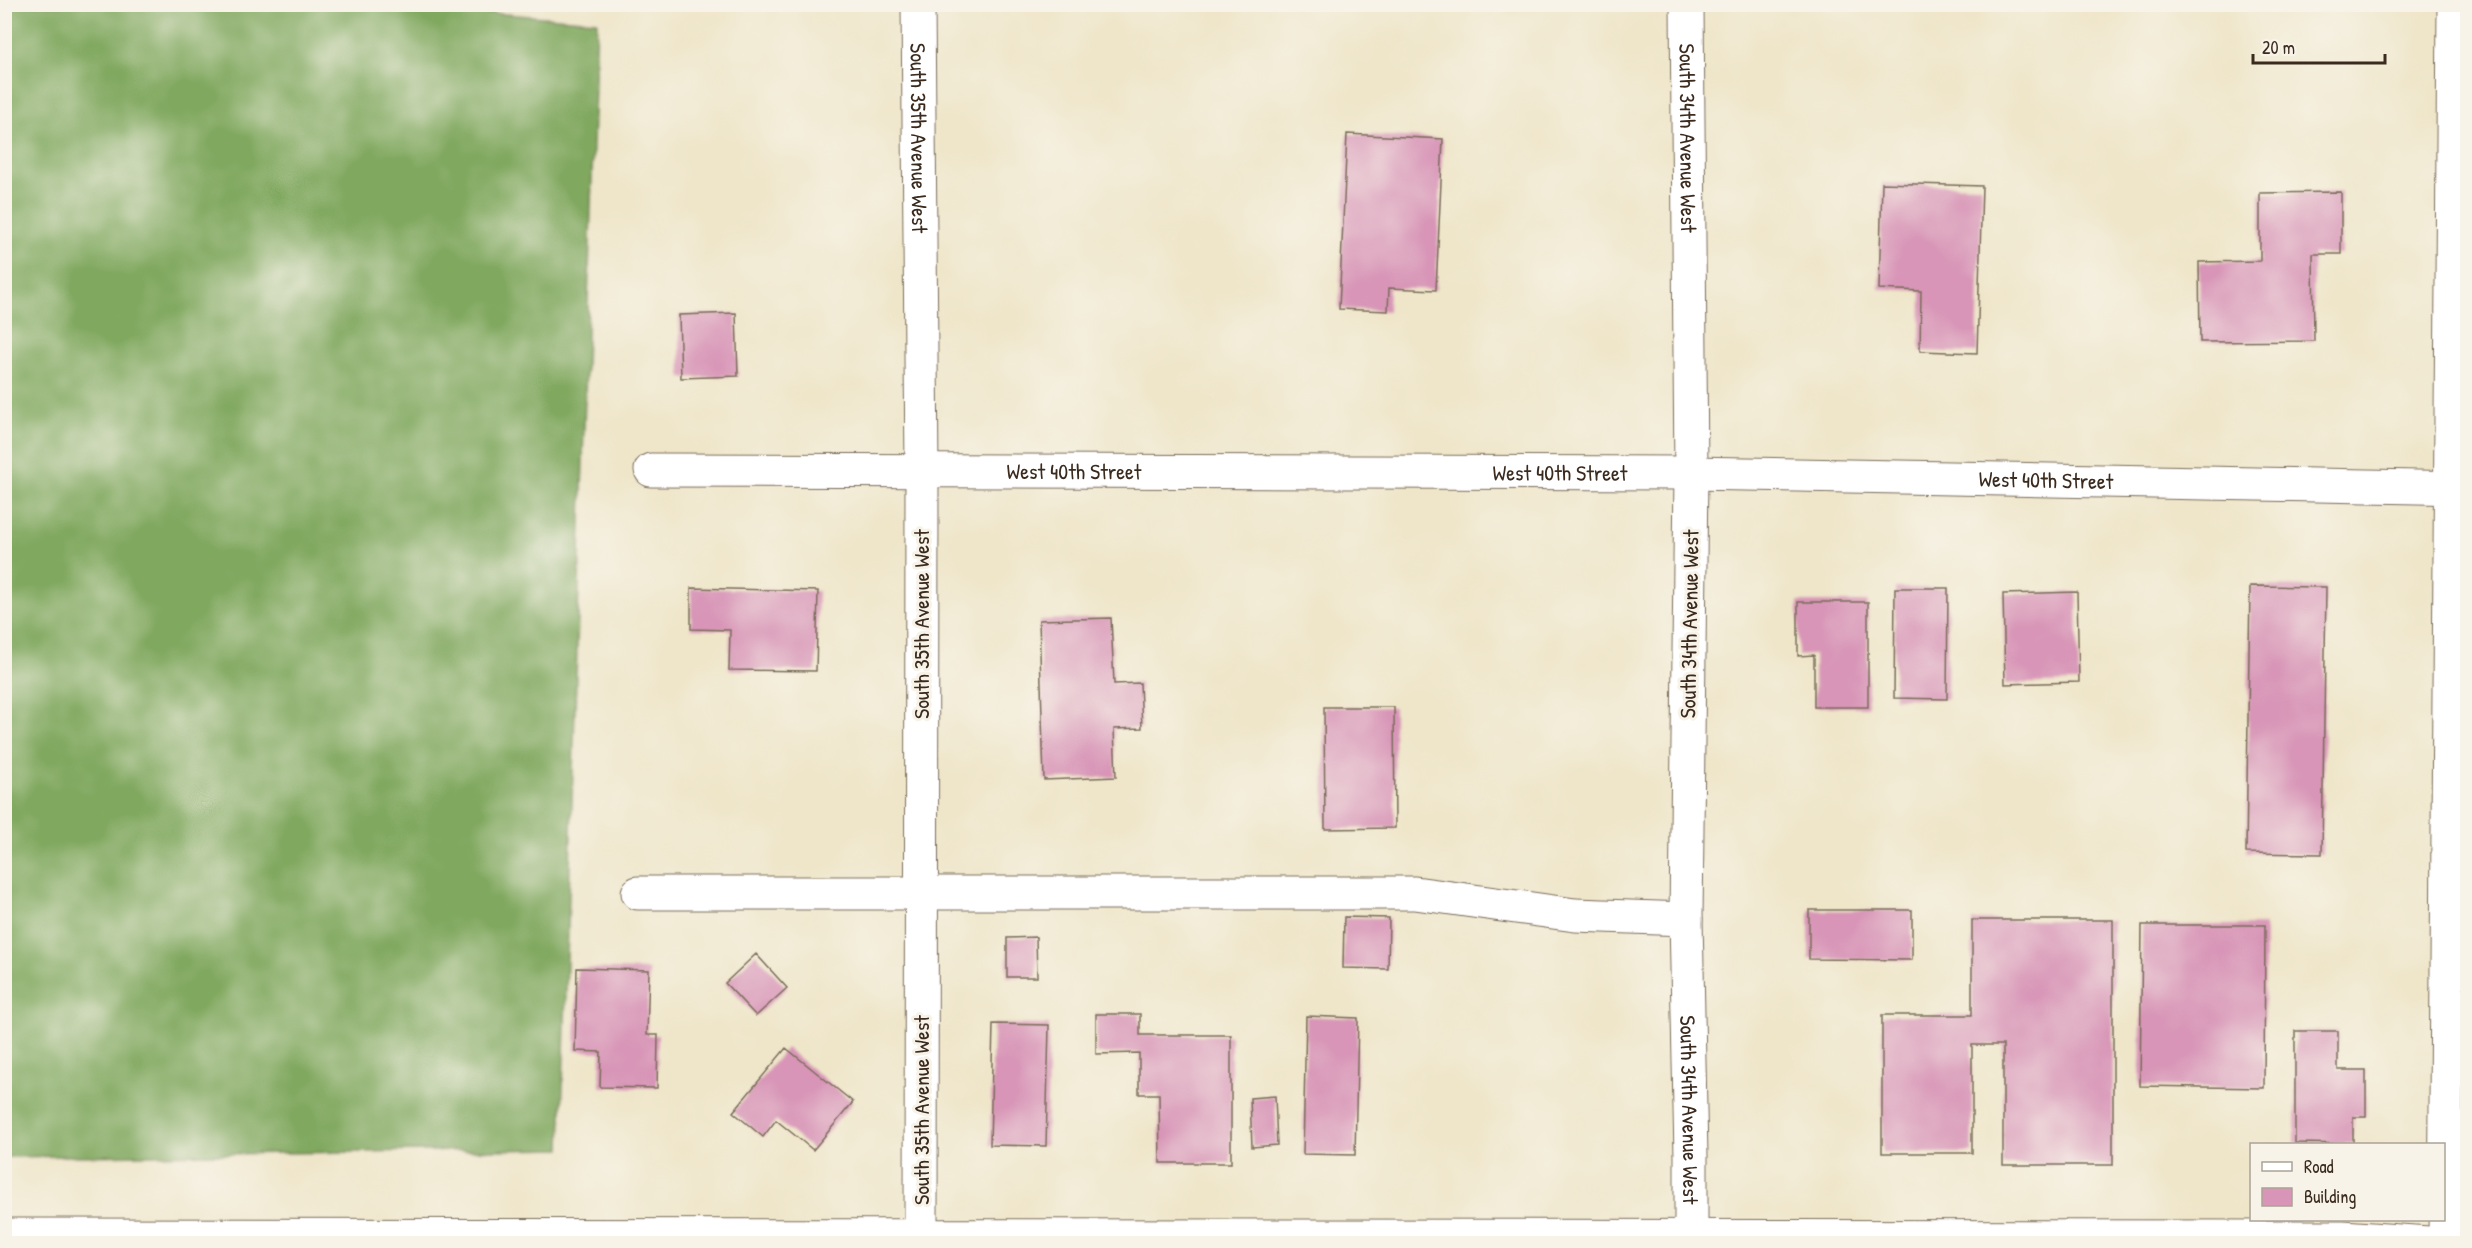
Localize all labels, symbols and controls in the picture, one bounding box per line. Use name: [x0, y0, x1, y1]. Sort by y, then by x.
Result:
scale bar: [2253, 27, 2385, 65]
text: 20 m: [2262, 35, 2295, 60]
street label: South 35th Avenue West: [903, 43, 935, 234]
street label: South 34th Avenue West: [1672, 43, 1704, 233]
street label: West 40th Street: [1007, 456, 1142, 486]
street label: West 40th Street: [1493, 457, 1628, 488]
street label: West 40th Street: [1978, 464, 2114, 496]
street label: South 35th Avenue West: [906, 529, 936, 719]
street label: South 34th Avenue West: [1672, 529, 1706, 719]
street label: South 35th Avenue West: [906, 1015, 936, 1205]
street label: South 34th Avenue West: [1673, 1015, 1706, 1205]
legend: [2250, 1143, 2445, 1221]
text: Road: [2304, 1154, 2334, 1179]
text: Building: [2304, 1184, 2356, 1209]

